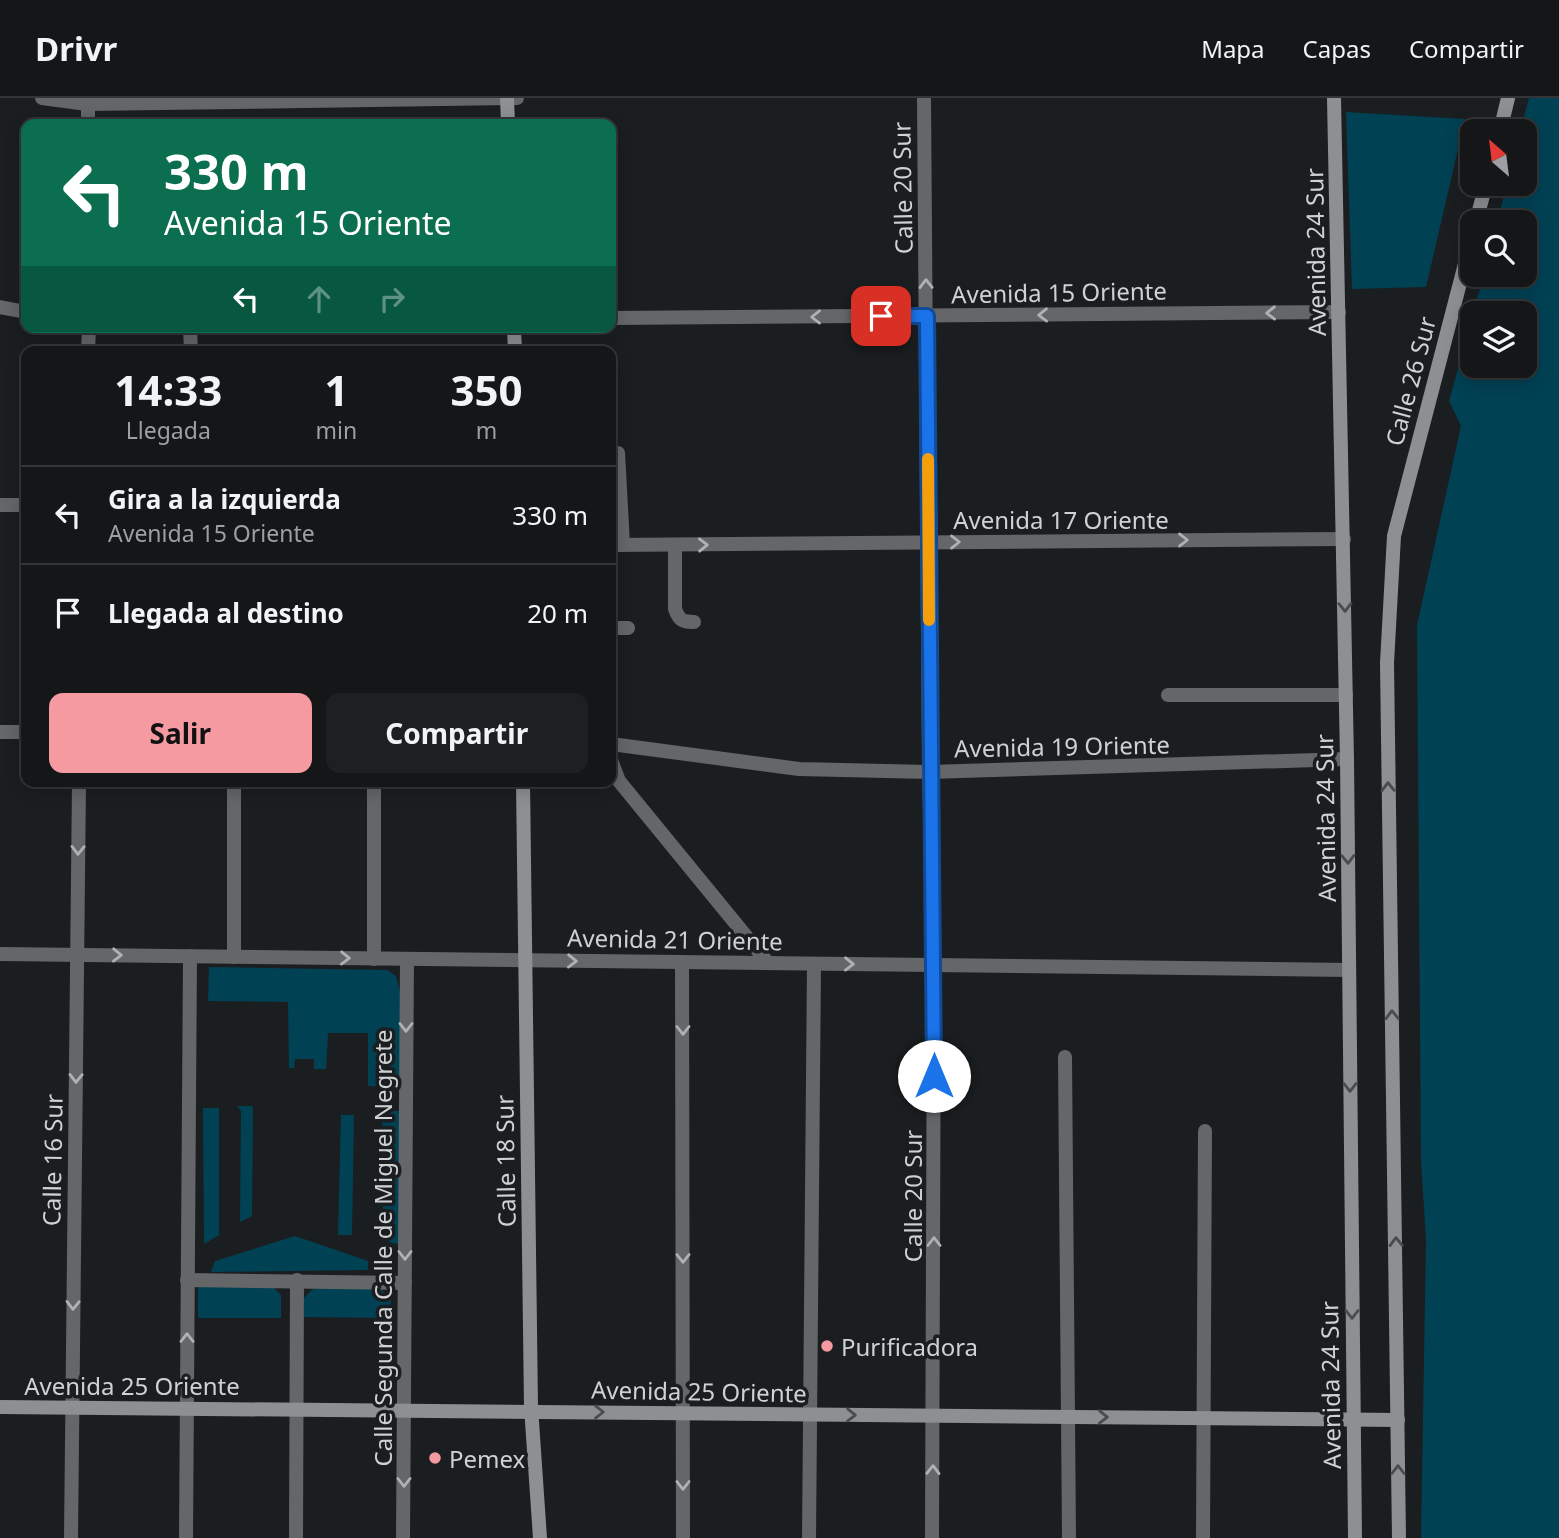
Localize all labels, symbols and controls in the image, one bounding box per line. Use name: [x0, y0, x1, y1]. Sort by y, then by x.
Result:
text: Drivr: [35, 26, 117, 71]
text: Mapa: [1201, 32, 1265, 65]
text: Capas: [1303, 32, 1371, 65]
text: Compartir: [1409, 32, 1524, 65]
north arrow: [1460, 119, 1536, 196]
map controls: [1460, 119, 1537, 378]
street label: Calle 20 Sur: [884, 121, 920, 254]
text: 330 m: [164, 138, 309, 204]
icon: left: [49, 147, 140, 238]
street label: Avenida 24 Sur: [1297, 168, 1333, 336]
text: Avenida 15 Oriente: [164, 201, 452, 244]
button: search: [1460, 210, 1537, 287]
street label: Avenida 15 Oriente: [951, 274, 1167, 310]
one-way arrow: [918, 279, 934, 289]
icon: left: [227, 280, 265, 318]
icon: ahead: [300, 280, 338, 318]
icon: right: [373, 280, 411, 318]
pin: [851, 286, 911, 346]
icon: arrive: [862, 297, 900, 335]
button: layers: [1460, 301, 1537, 378]
one-way arrow: [1265, 305, 1276, 321]
one-way arrow: [1038, 307, 1048, 323]
one-way arrow: [810, 309, 821, 325]
street label: Calle 26 Sur: [1377, 313, 1443, 449]
text: 14:33: [114, 361, 222, 418]
text: 1: [324, 361, 348, 418]
text: 350: [451, 361, 523, 418]
text: Llegada: [126, 414, 211, 446]
text: min: [316, 414, 357, 446]
text: m: [476, 414, 497, 446]
text: Gira a la izquierda: [108, 481, 341, 517]
icon: left: [49, 496, 87, 534]
text: 330 m: [512, 497, 588, 533]
street label: Avenida 17 Oriente: [953, 503, 1169, 536]
text: Avenida 15 Oriente: [108, 517, 315, 549]
one-way arrow: [1178, 533, 1189, 548]
one-way arrow: [951, 534, 961, 550]
one-way arrow: [699, 537, 709, 553]
icon: arrive: [49, 594, 87, 632]
text: Llegada al destino: [108, 595, 344, 631]
text: 20 m: [527, 595, 588, 631]
one-way arrow: [1337, 602, 1352, 613]
button: Salir: [49, 693, 312, 773]
button: Compartir: [326, 693, 588, 773]
street label: Avenida 19 Oriente: [954, 728, 1170, 764]
street label: Avenida 24 Sur: [1307, 734, 1343, 902]
one-way arrow: [1381, 782, 1396, 793]
one-way arrow: [70, 846, 86, 856]
one-way arrow: [1340, 855, 1356, 865]
street label: Avenida 21 Oriente: [567, 921, 783, 957]
one-way arrow: [112, 948, 123, 963]
one-way arrow: [340, 950, 350, 966]
one-way arrow: [567, 953, 578, 969]
one-way arrow: [844, 956, 854, 972]
one-way arrow: [1384, 1009, 1400, 1020]
one-way arrow: [398, 1022, 414, 1033]
one-way arrow: [675, 1025, 691, 1036]
street label: Calle Segunda Calle de Miguel Negrete: [366, 1030, 399, 1466]
position arrow: [897, 1039, 971, 1113]
one-way arrow: [68, 1073, 84, 1084]
one-way arrow: [1342, 1082, 1358, 1093]
street label: Calle 16 Sur: [34, 1093, 70, 1226]
street label: Calle 18 Sur: [487, 1094, 523, 1227]
street label: Calle 20 Sur: [896, 1130, 929, 1262]
one-way arrow: [926, 1237, 942, 1247]
one-way arrow: [1388, 1237, 1404, 1247]
one-way arrow: [397, 1250, 413, 1260]
one-way arrow: [675, 1253, 691, 1263]
one-way arrow: [65, 1301, 81, 1311]
street label: Avenida 24 Sur: [1312, 1301, 1348, 1469]
one-way arrow: [1344, 1310, 1360, 1320]
place label: Purificadora: [841, 1330, 978, 1363]
one-way arrow: [179, 1332, 194, 1343]
marker: Purificadora: [819, 1338, 835, 1354]
street label: Avenida 25 Oriente: [24, 1369, 240, 1402]
street label: Avenida 25 Oriente: [591, 1373, 807, 1409]
one-way arrow: [594, 1405, 605, 1420]
one-way arrow: [847, 1407, 857, 1423]
one-way arrow: [1099, 1409, 1109, 1425]
place label: Pemex: [449, 1442, 526, 1475]
marker: Pemex: [427, 1450, 443, 1466]
one-way arrow: [926, 1464, 941, 1475]
one-way arrow: [1390, 1464, 1406, 1475]
one-way arrow: [396, 1477, 412, 1488]
one-way arrow: [675, 1480, 691, 1491]

